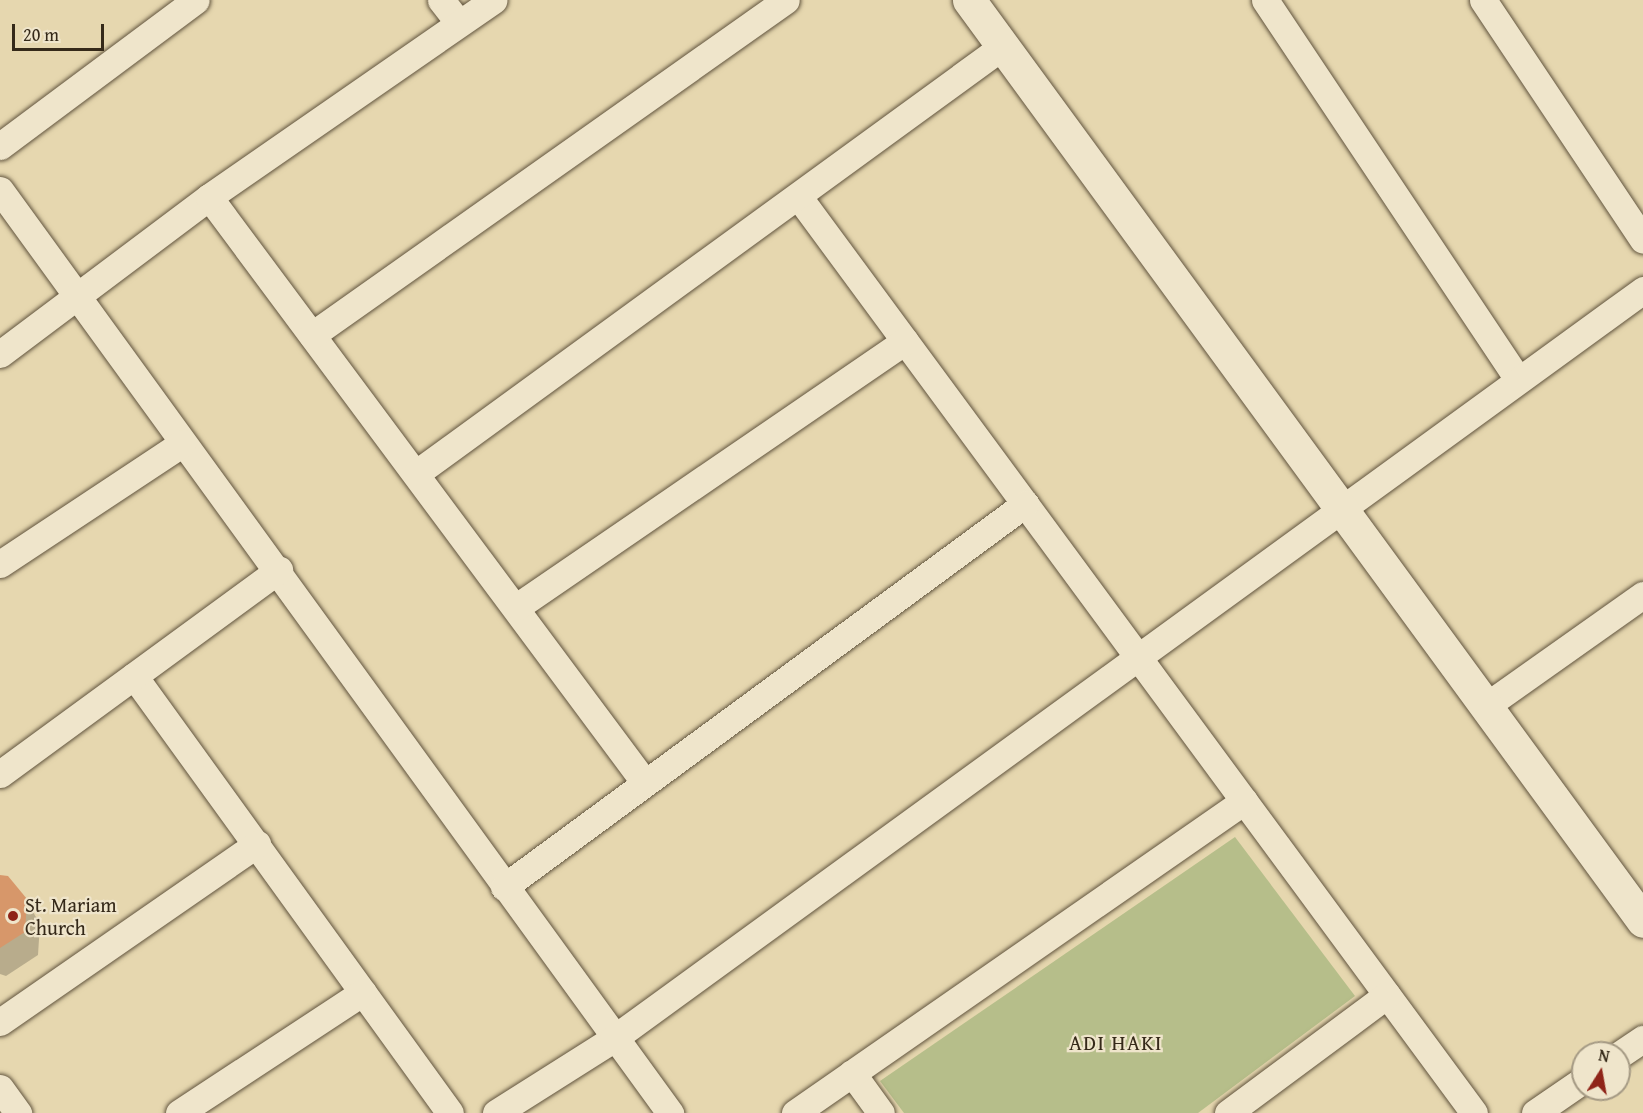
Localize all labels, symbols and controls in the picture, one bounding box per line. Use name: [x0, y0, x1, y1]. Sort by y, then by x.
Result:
scale bar: [15, 12, 106, 50]
text: 20 m: [23, 21, 59, 48]
place label: St. Mariam Church: [25, 892, 117, 939]
marker: St. Mariam Church: [6, 909, 20, 923]
district label: ADI HAKI: [1069, 1030, 1163, 1056]
north arrow: [1571, 1041, 1631, 1101]
text: N: [1597, 1042, 1612, 1068]

